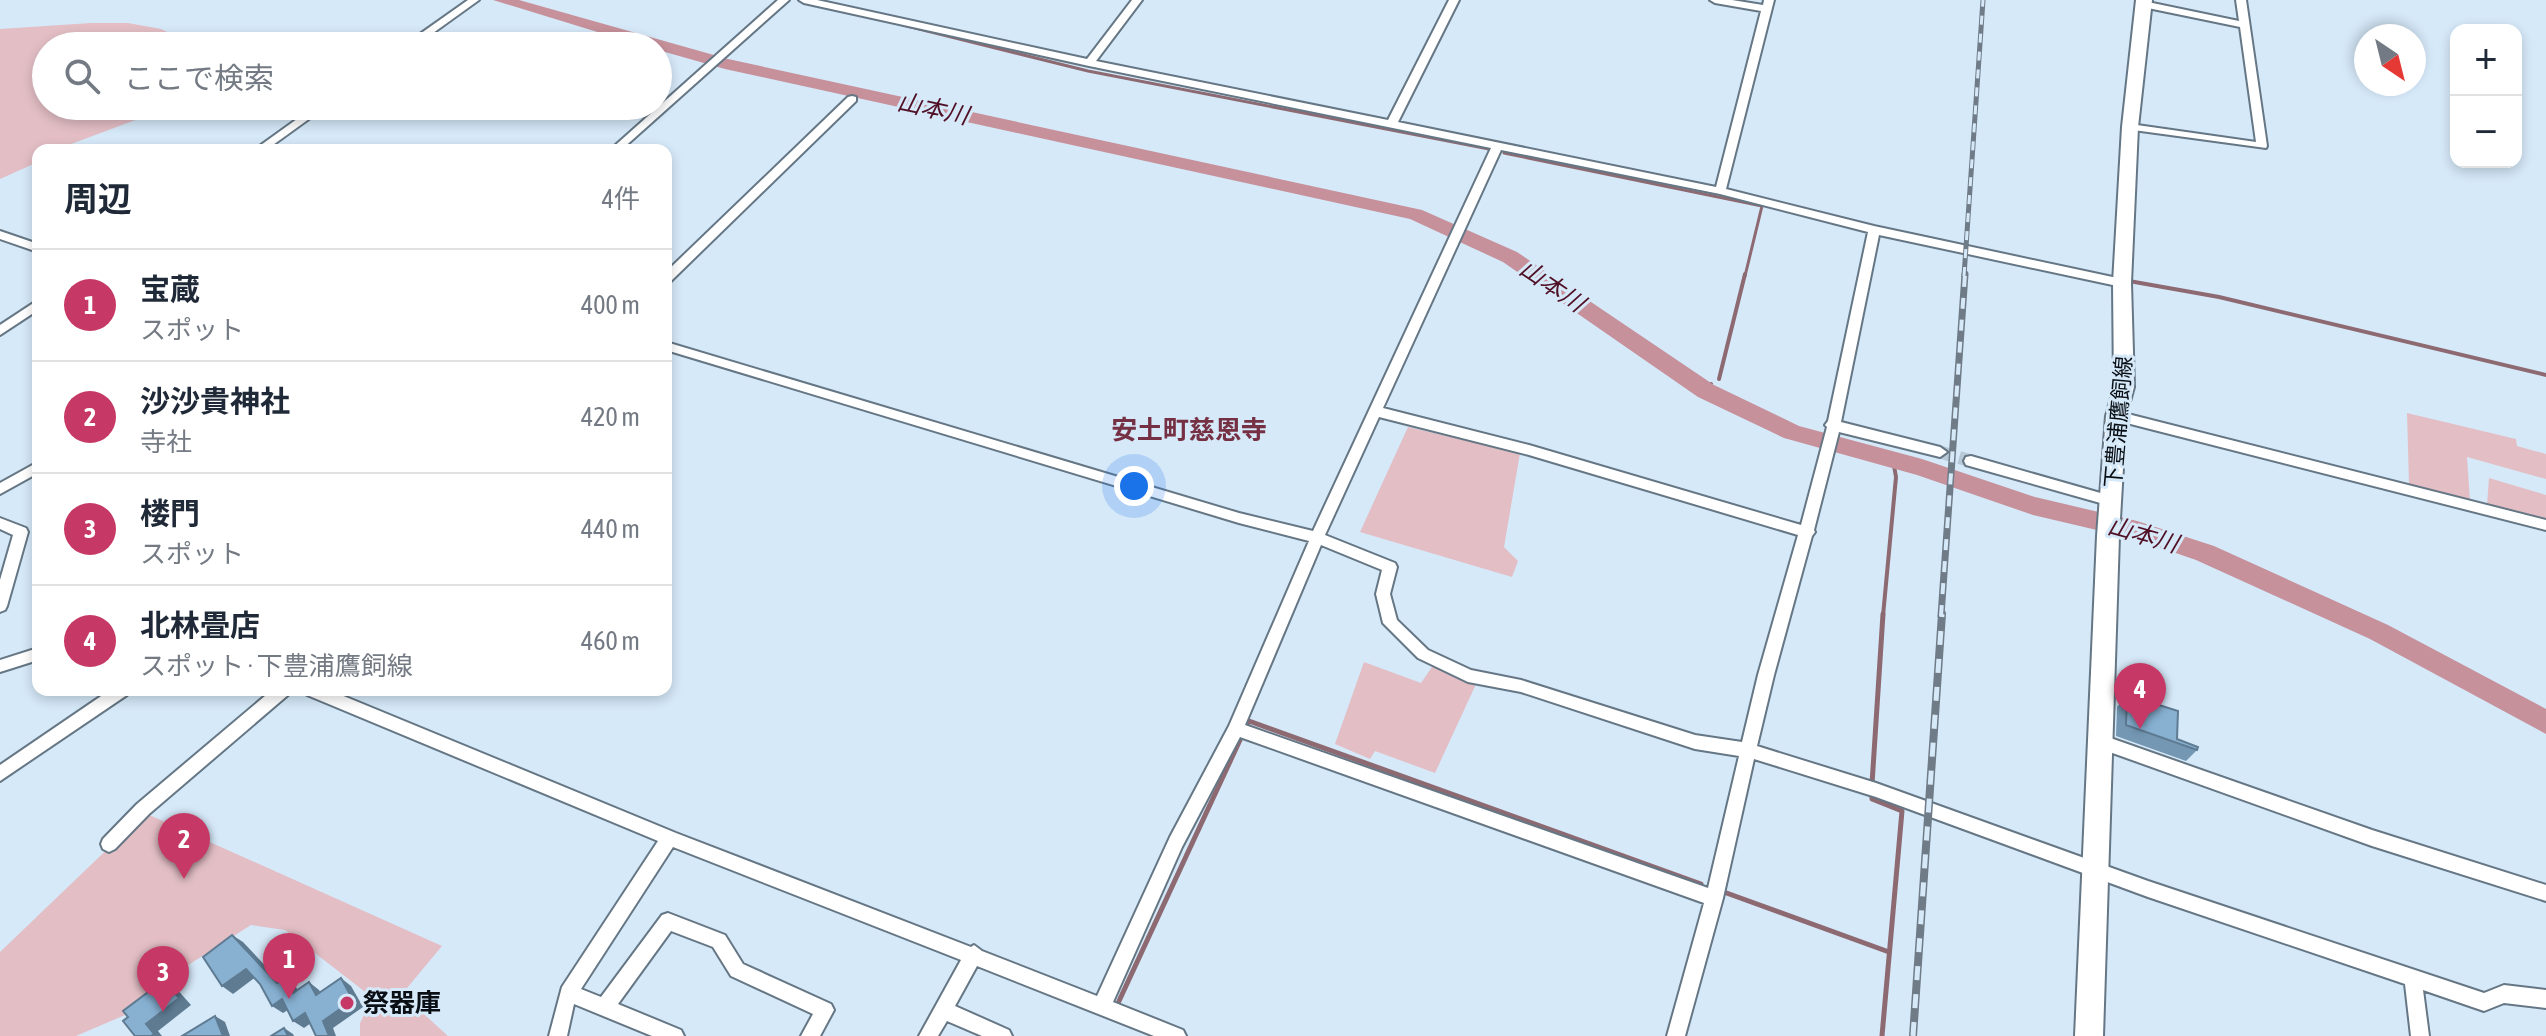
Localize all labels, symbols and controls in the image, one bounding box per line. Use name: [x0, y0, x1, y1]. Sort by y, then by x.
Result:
north arrow: [2354, 24, 2426, 96]
map controls: [2450, 24, 2522, 168]
button: +: [2450, 24, 2522, 96]
search box: [32, 32, 672, 120]
icon: search: [60, 54, 104, 98]
text: ここで検索: [124, 61, 274, 95]
water label: 山本川: [895, 88, 974, 130]
button: −: [2450, 96, 2522, 168]
text: 周辺: [64, 179, 132, 218]
text: 4件: [602, 184, 640, 214]
water label: 山本川: [1515, 254, 1592, 319]
text: 宝蔵: [140, 272, 200, 306]
text: 1: [84, 290, 96, 320]
text: 400 m: [581, 290, 640, 320]
text: スポット: [140, 315, 244, 345]
street label: 下豊浦鷹飼線: [2099, 355, 2137, 489]
text: 沙沙貴神社: [140, 384, 290, 418]
text: 2: [84, 402, 96, 432]
text: 420 m: [581, 402, 640, 432]
district label: 安土町慈恩寺: [1111, 415, 1267, 445]
text: 寺社: [140, 427, 192, 457]
your location: [1114, 466, 1154, 506]
text: 楼門: [140, 496, 200, 530]
water label: 山本川: [2105, 512, 2184, 558]
text: 3: [84, 514, 96, 544]
text: 440 m: [581, 514, 640, 544]
text: スポット: [140, 539, 244, 569]
text: 北林畳店: [140, 608, 260, 642]
text: 4: [84, 626, 96, 656]
text: 460 m: [581, 626, 640, 656]
text: スポット · 下豊浦鷹飼線: [140, 651, 413, 681]
pin: 4: [2114, 663, 2166, 729]
pin: 2: [158, 813, 210, 879]
pin: 1: [263, 933, 315, 999]
pin: 3: [137, 946, 189, 1012]
place label: 祭器庫: [363, 988, 441, 1018]
marker: 祭器庫: [338, 994, 356, 1012]

